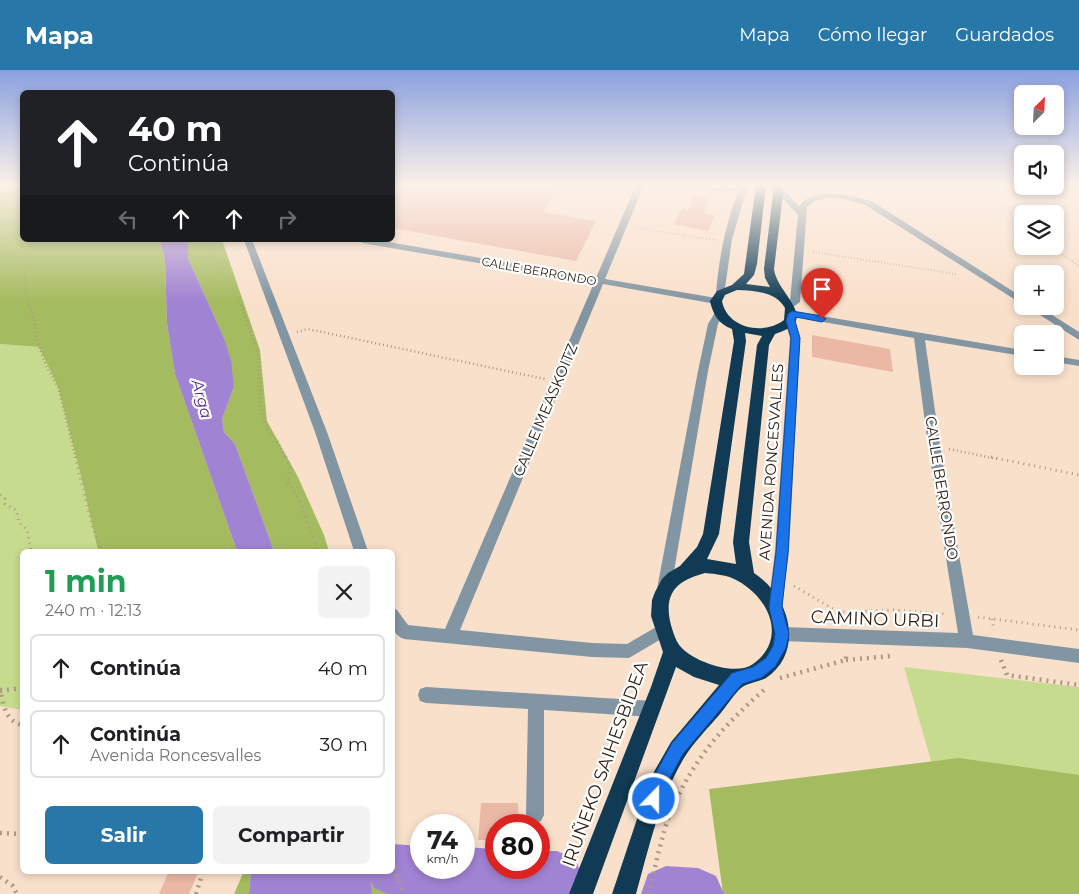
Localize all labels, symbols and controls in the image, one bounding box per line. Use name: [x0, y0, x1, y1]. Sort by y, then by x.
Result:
text: Mapa: [25, 21, 94, 50]
text: Mapa: [739, 24, 790, 46]
text: Cómo llegar: [818, 24, 927, 46]
text: Guardados: [955, 24, 1054, 46]
north arrow: [1014, 85, 1064, 135]
map controls: [1014, 85, 1064, 375]
text: 40 m: [128, 107, 223, 150]
icon: ahead: [45, 110, 110, 175]
button: sound: [1014, 145, 1064, 195]
text: Continúa: [128, 150, 229, 177]
icon: left: [114, 205, 142, 233]
icon: ahead: [167, 205, 195, 233]
icon: ahead: [220, 205, 248, 233]
icon: right: [273, 205, 301, 233]
button: layers: [1014, 205, 1064, 255]
street label: CALLE BERRONDO: [480, 254, 598, 288]
button: +: [1014, 265, 1064, 315]
pin: [801, 268, 843, 319]
icon: arrive: [808, 275, 836, 303]
button: −: [1014, 325, 1064, 375]
street label: CALLE MEASKOITZ: [508, 340, 582, 479]
street label: AVENIDA RONCESVALLES: [755, 363, 787, 561]
water label: Arga: [187, 376, 216, 421]
street label: CALLE BERRONDO: [921, 415, 963, 561]
text: 1 min: [45, 563, 126, 600]
button: close: [318, 566, 370, 618]
text: 240 m · 12:13: [45, 601, 142, 620]
street label: CAMINO URBI: [810, 606, 940, 632]
icon: ahead: [47, 654, 75, 682]
text: Continúa: [90, 657, 181, 680]
text: 40 m: [318, 657, 368, 680]
street label: IRUÑEKO SAIHESBIDEA: [558, 658, 653, 870]
text: Continúa: [90, 723, 181, 746]
icon: ahead: [47, 730, 75, 758]
text: 30 m: [320, 733, 368, 756]
text: Avenida Roncesvalles: [90, 746, 261, 765]
position arrow: [627, 772, 679, 824]
button: Salir: [45, 806, 203, 864]
button: Compartir: [213, 806, 370, 864]
speed limit sign: 80: [485, 814, 550, 879]
text: 74: [427, 825, 458, 855]
text: km/h: [426, 851, 459, 866]

